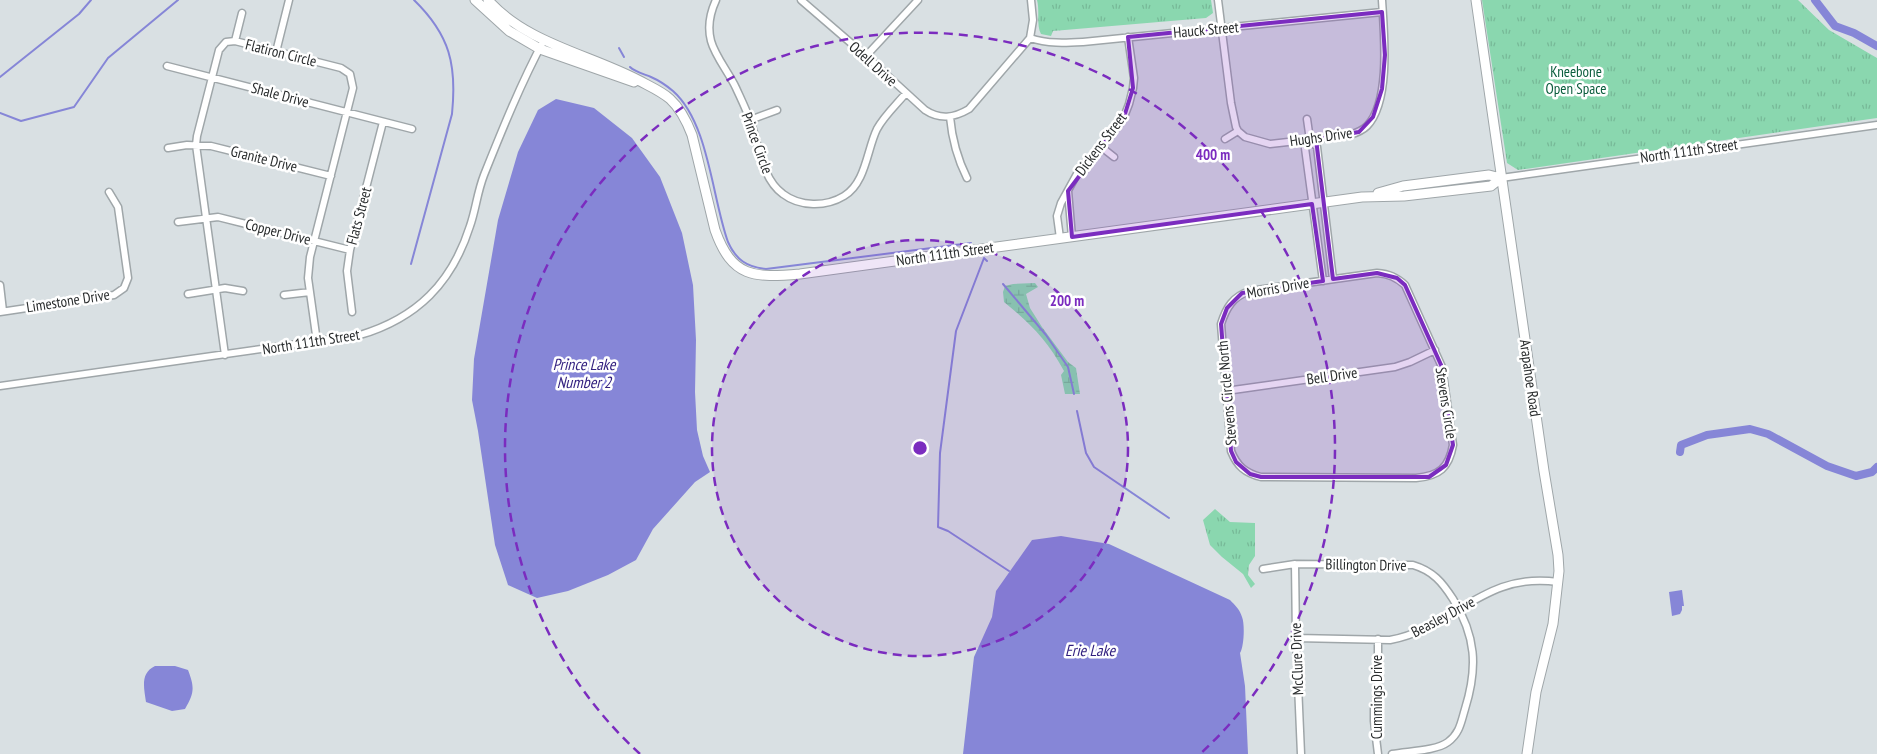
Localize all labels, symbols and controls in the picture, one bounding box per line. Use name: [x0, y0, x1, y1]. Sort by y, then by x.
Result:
street label: Hauck Street: [1172, 17, 1239, 42]
street label: Flatiron Circle: [244, 35, 319, 71]
street label: Odell Drive: [845, 37, 901, 90]
park label: Kneebone Open Space: [1546, 62, 1606, 98]
street label: Shale Drive: [249, 78, 311, 111]
street label: Dickens Street: [1071, 108, 1131, 179]
street label: Prince Circle: [738, 109, 777, 176]
street label: Hughs Drive: [1288, 123, 1354, 150]
street label: North 111th Street: [1639, 134, 1739, 167]
street label: Granite Drive: [229, 141, 299, 176]
text: 400 m: [1196, 145, 1230, 164]
street label: Flats Street: [342, 185, 375, 247]
street label: Copper Drive: [243, 214, 313, 249]
street label: North 111th Street: [895, 237, 995, 270]
street label: Morris Drive: [1245, 273, 1311, 302]
street label: Limestone Drive: [25, 285, 111, 316]
text: 200 m: [1050, 291, 1084, 310]
street label: North 111th Street: [261, 324, 361, 359]
street label: Arapahoe Road: [1516, 338, 1545, 418]
street label: Stevens Circle North: [1212, 340, 1241, 446]
water label: Prince Lake Number 2: [553, 354, 617, 392]
street label: Bell Drive: [1306, 363, 1358, 388]
street label: Stevens Circle: [1431, 366, 1462, 440]
centre of rings: [911, 439, 929, 457]
street label: Billington Drive: [1325, 554, 1407, 575]
street label: Beasley Drive: [1408, 592, 1478, 641]
street label: McClure Drive: [1286, 622, 1307, 696]
water label: Erie Lake: [1065, 640, 1116, 660]
street label: Cummings Drive: [1367, 655, 1386, 739]

